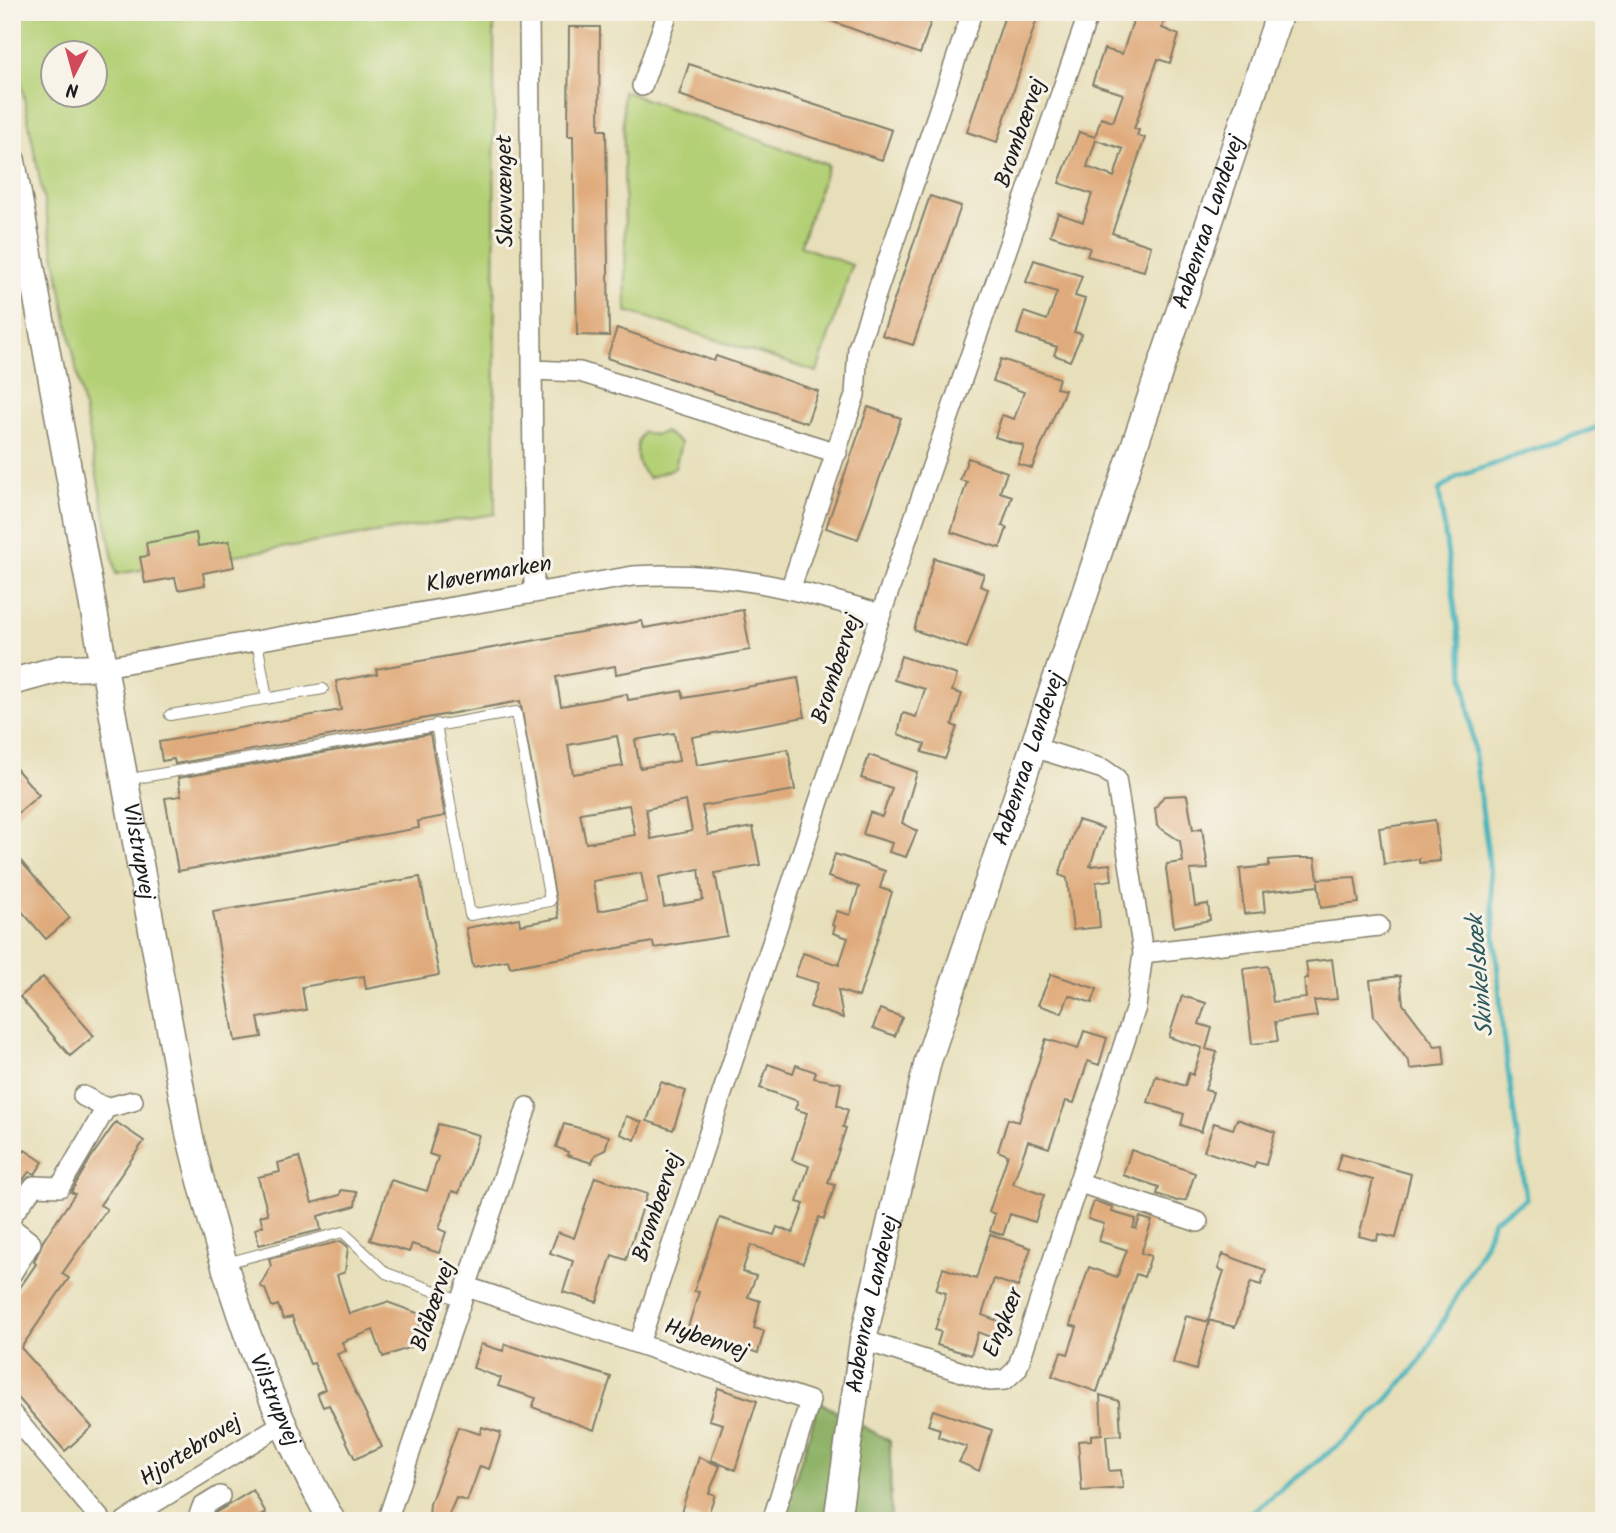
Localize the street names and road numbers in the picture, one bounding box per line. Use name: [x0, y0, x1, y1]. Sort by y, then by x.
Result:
street label: Brombærvej: [985, 72, 1057, 193]
street label: Aabenraa Landevej: [1164, 130, 1256, 314]
street label: Skovvænget: [487, 133, 525, 247]
street label: Kløvermarken: [423, 546, 555, 604]
street label: Brombærvej: [802, 608, 872, 729]
street label: Aabenraa Landevej: [983, 666, 1076, 851]
street label: Vilstrupvej: [111, 800, 164, 904]
street label: Brombærvej: [623, 1146, 693, 1267]
street label: Aabenraa Landevej: [838, 1210, 910, 1396]
street label: Blåbærvej: [402, 1255, 467, 1356]
street label: Engkær: [974, 1282, 1035, 1363]
street label: Hybenvej: [659, 1309, 754, 1371]
street label: Vilstrupvej: [238, 1349, 310, 1454]
street label: Hjortebrovej: [133, 1405, 250, 1497]

